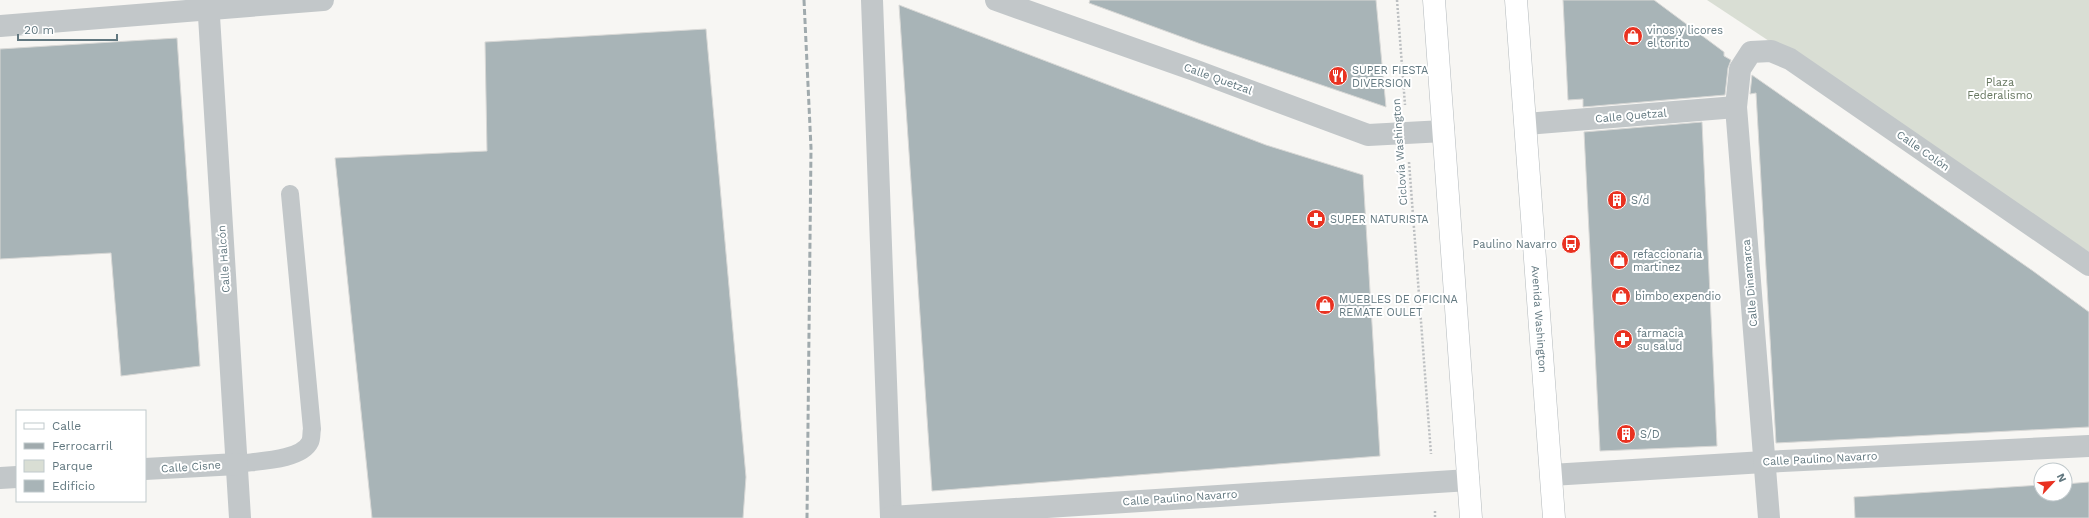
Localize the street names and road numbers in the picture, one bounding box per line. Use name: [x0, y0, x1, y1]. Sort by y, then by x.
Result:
street label: Calle Quetzal: [1182, 61, 1255, 98]
street label: Ciclovía Washington: [1390, 98, 1410, 206]
street label: Calle Quetzal: [1595, 106, 1668, 126]
street label: Calle Colón: [1894, 128, 1952, 174]
street label: Calle Halcón: [215, 225, 233, 293]
street label: Calle Dinamarca: [1740, 239, 1760, 327]
street label: Avenida Washington: [1529, 265, 1550, 373]
street label: Calle Paulino Navarro: [1762, 449, 1878, 469]
street label: Calle Cisne: [161, 458, 221, 476]
street label: Calle Paulino Navarro: [1122, 488, 1238, 508]

